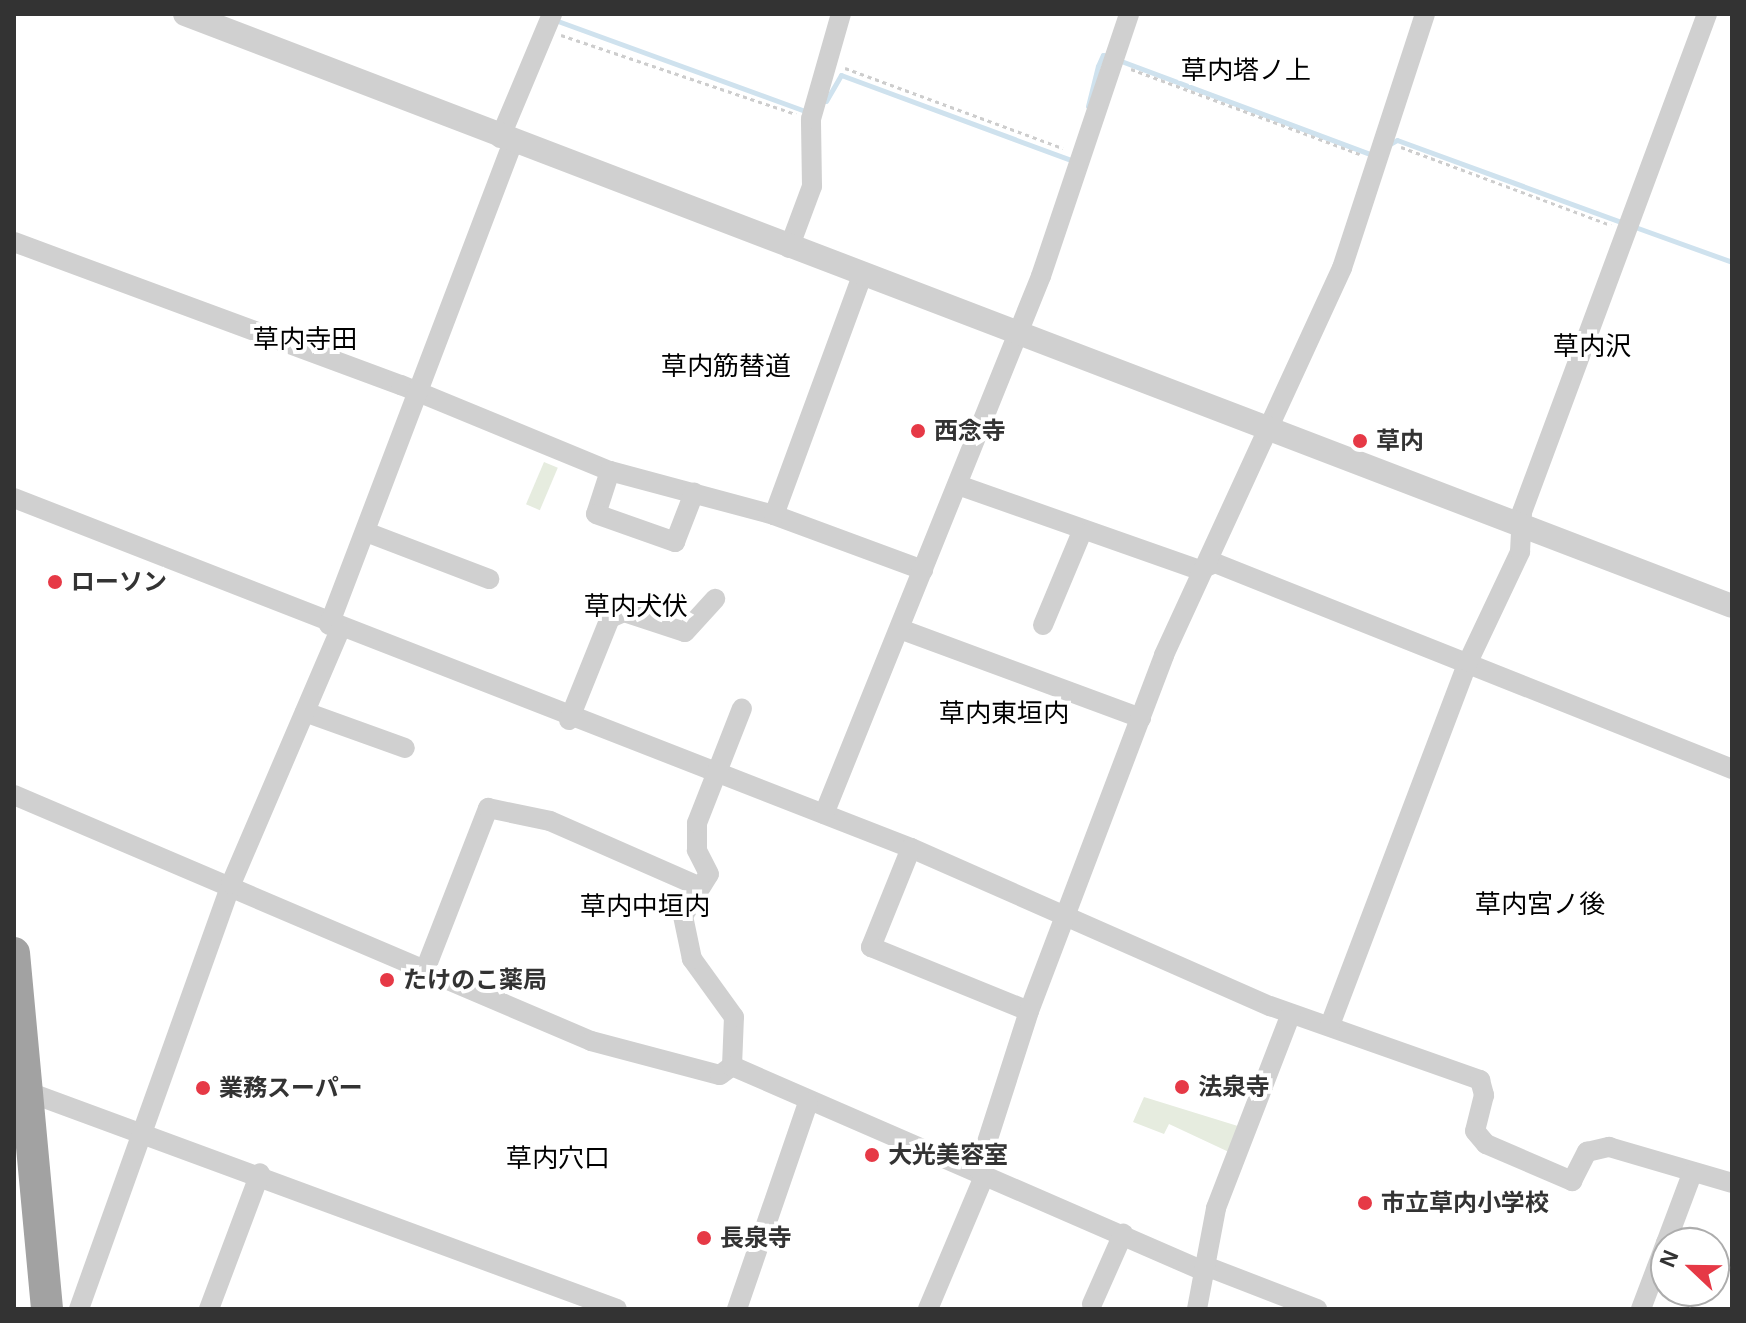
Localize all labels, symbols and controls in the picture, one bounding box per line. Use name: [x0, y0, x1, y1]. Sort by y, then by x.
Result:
district label: 草内塔ノ上: [1181, 55, 1311, 87]
district label: 草内寺田: [253, 324, 357, 356]
district label: 草内沢: [1553, 331, 1631, 363]
district label: 草内筋替道: [661, 351, 791, 383]
place label: 西念寺: [934, 417, 1006, 445]
marker: 西念寺: [909, 422, 927, 440]
place label: 草内: [1376, 427, 1424, 455]
marker: 草内: [1351, 432, 1369, 450]
place label: ローソン: [71, 568, 167, 596]
marker: ローソン: [46, 573, 64, 591]
district label: 草内犬伏: [584, 591, 688, 623]
district label: 草内東垣内: [939, 698, 1069, 730]
district label: 草内宮ノ後: [1475, 889, 1605, 921]
district label: 草内中垣内: [580, 891, 710, 923]
place label: たけのこ薬局: [403, 966, 547, 994]
marker: たけのこ薬局: [378, 971, 396, 989]
place label: 法泉寺: [1198, 1073, 1270, 1101]
place label: 業務スーパー: [219, 1074, 363, 1102]
marker: 法泉寺: [1173, 1078, 1191, 1096]
marker: 業務スーパー: [194, 1079, 212, 1097]
place label: 大光美容室: [888, 1141, 1008, 1169]
district label: 草内穴口: [506, 1143, 610, 1175]
marker: 大光美容室: [863, 1146, 881, 1164]
place label: 市立草内小学校: [1381, 1189, 1549, 1217]
marker: 市立草内小学校: [1356, 1194, 1374, 1212]
place label: 長泉寺: [720, 1224, 792, 1252]
north arrow: [1650, 1227, 1730, 1307]
marker: 長泉寺: [695, 1229, 713, 1247]
text: N: [1655, 1247, 1684, 1271]

